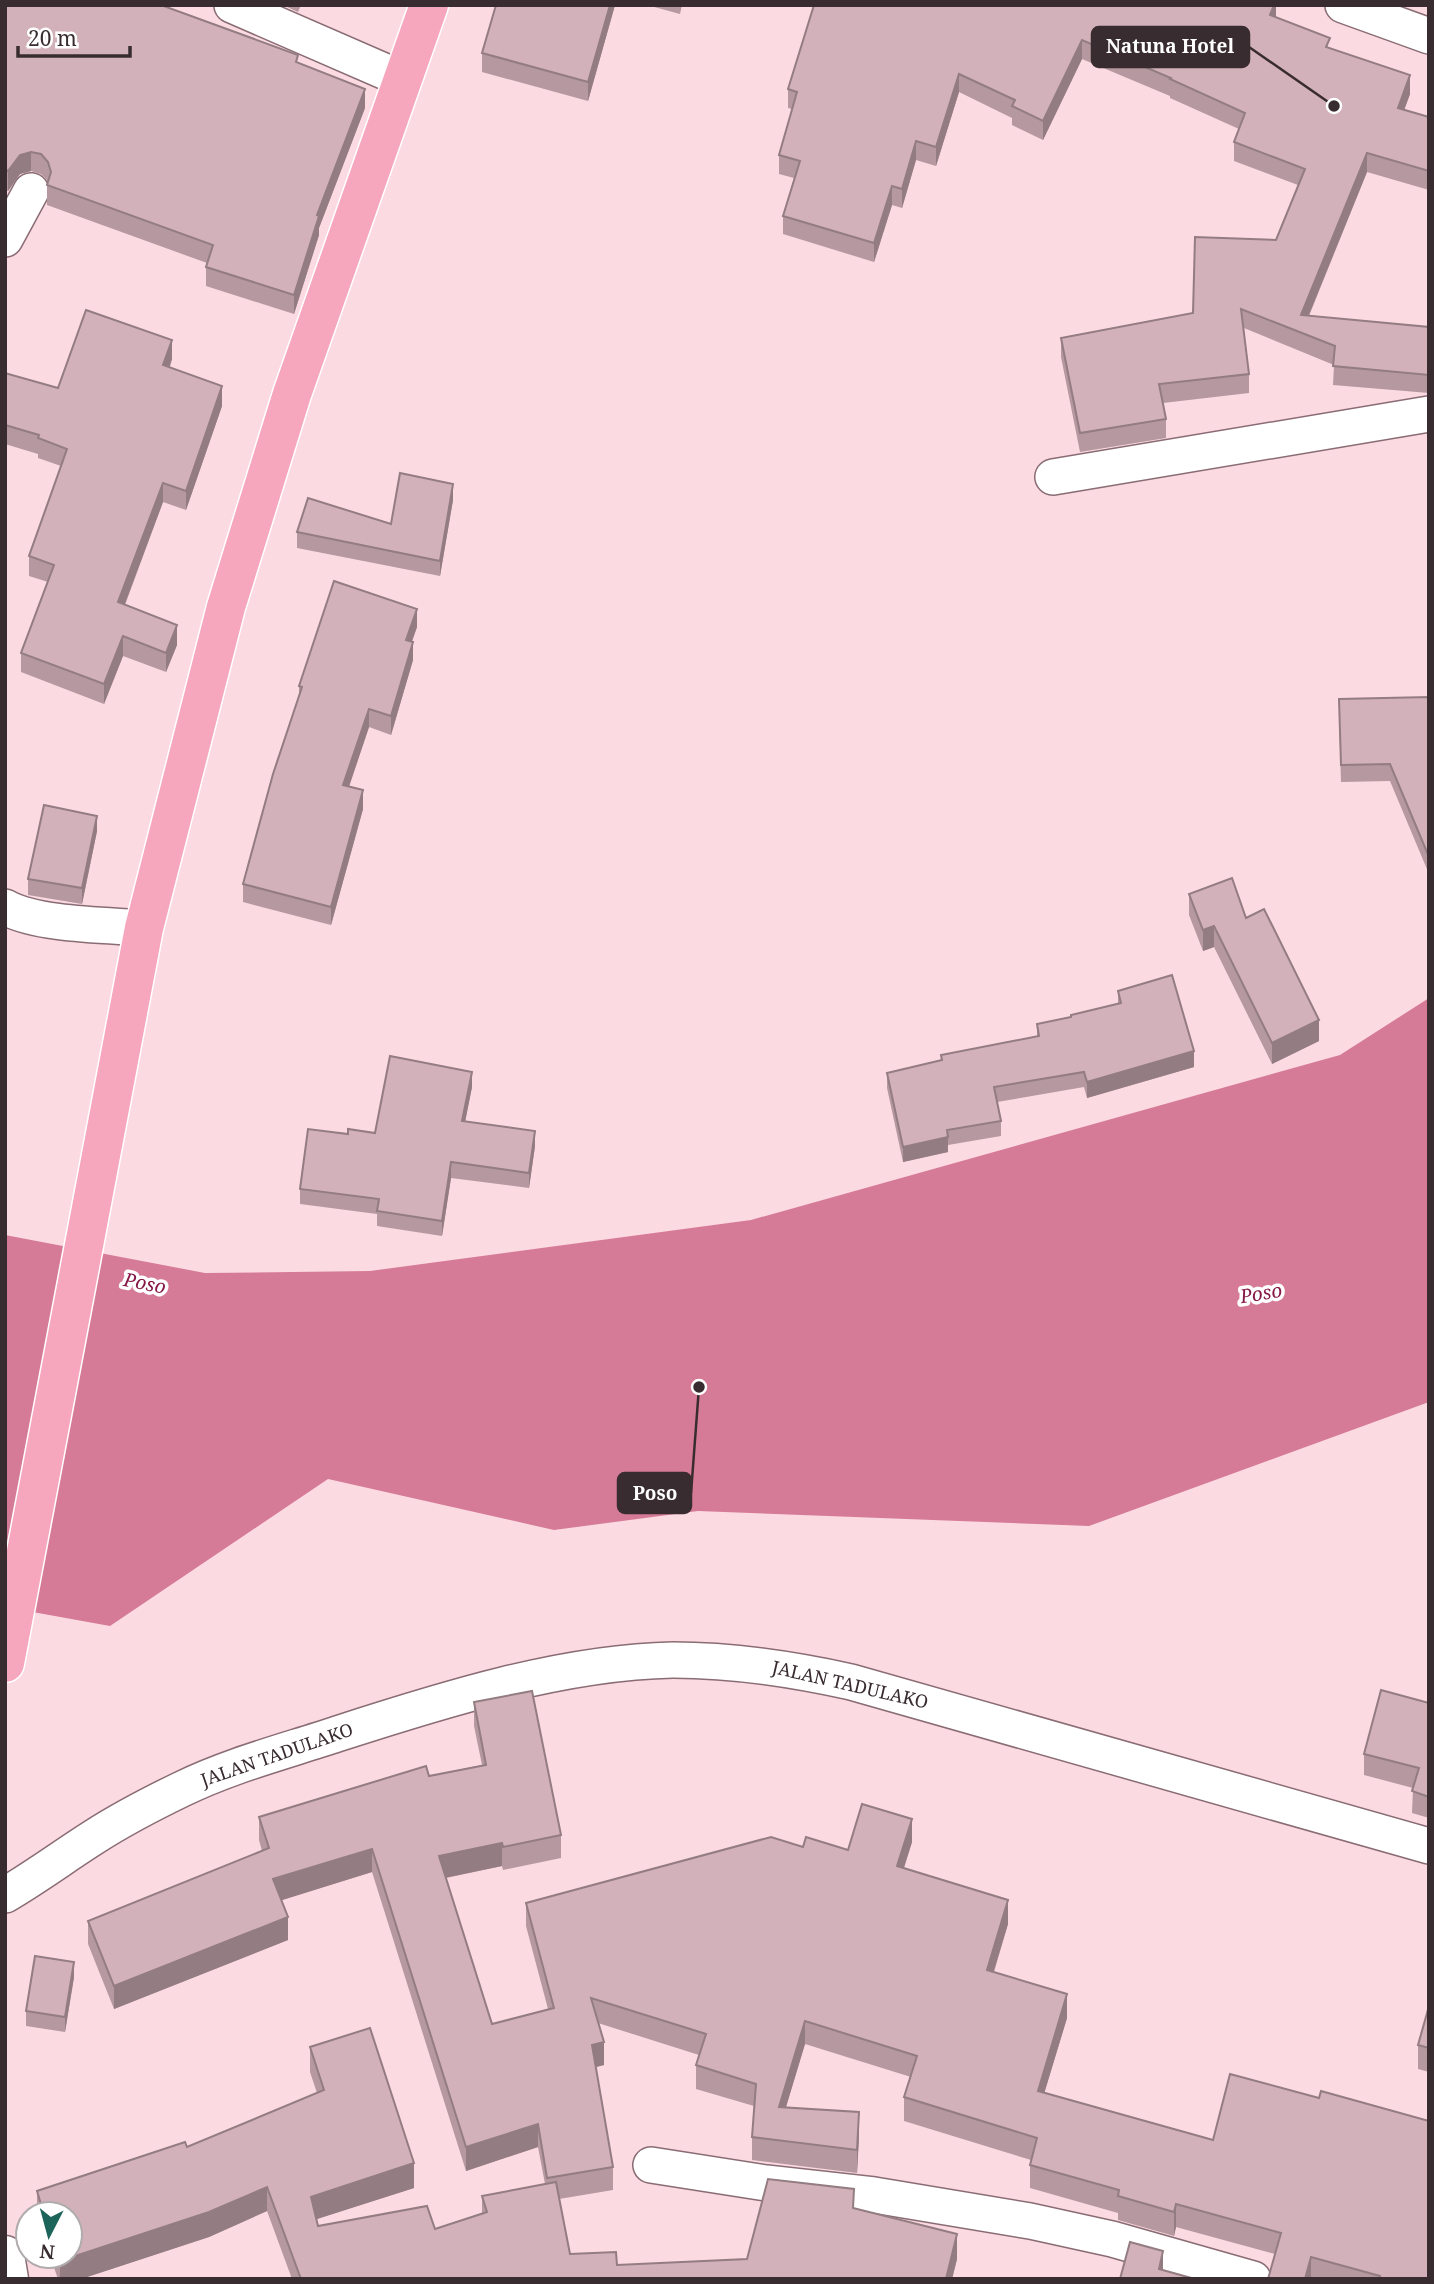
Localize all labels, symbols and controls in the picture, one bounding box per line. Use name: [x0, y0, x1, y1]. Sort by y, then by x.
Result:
scale bar: [18, 14, 130, 58]
text: 20 m: [28, 24, 77, 52]
callout: Natuna Hotel: [1092, 27, 1249, 67]
text: Natuna Hotel: [1106, 33, 1234, 59]
water label: Poso: [121, 1266, 168, 1300]
water label: Poso: [1237, 1277, 1284, 1309]
callout: Poso: [618, 1473, 691, 1513]
text: Poso: [633, 1480, 677, 1506]
street label: JALAN TADULAKO: [769, 1654, 931, 1714]
street label: JALAN TADULAKO: [196, 1717, 356, 1792]
north arrow: [14, 2200, 84, 2270]
text: N: [38, 2238, 56, 2266]

